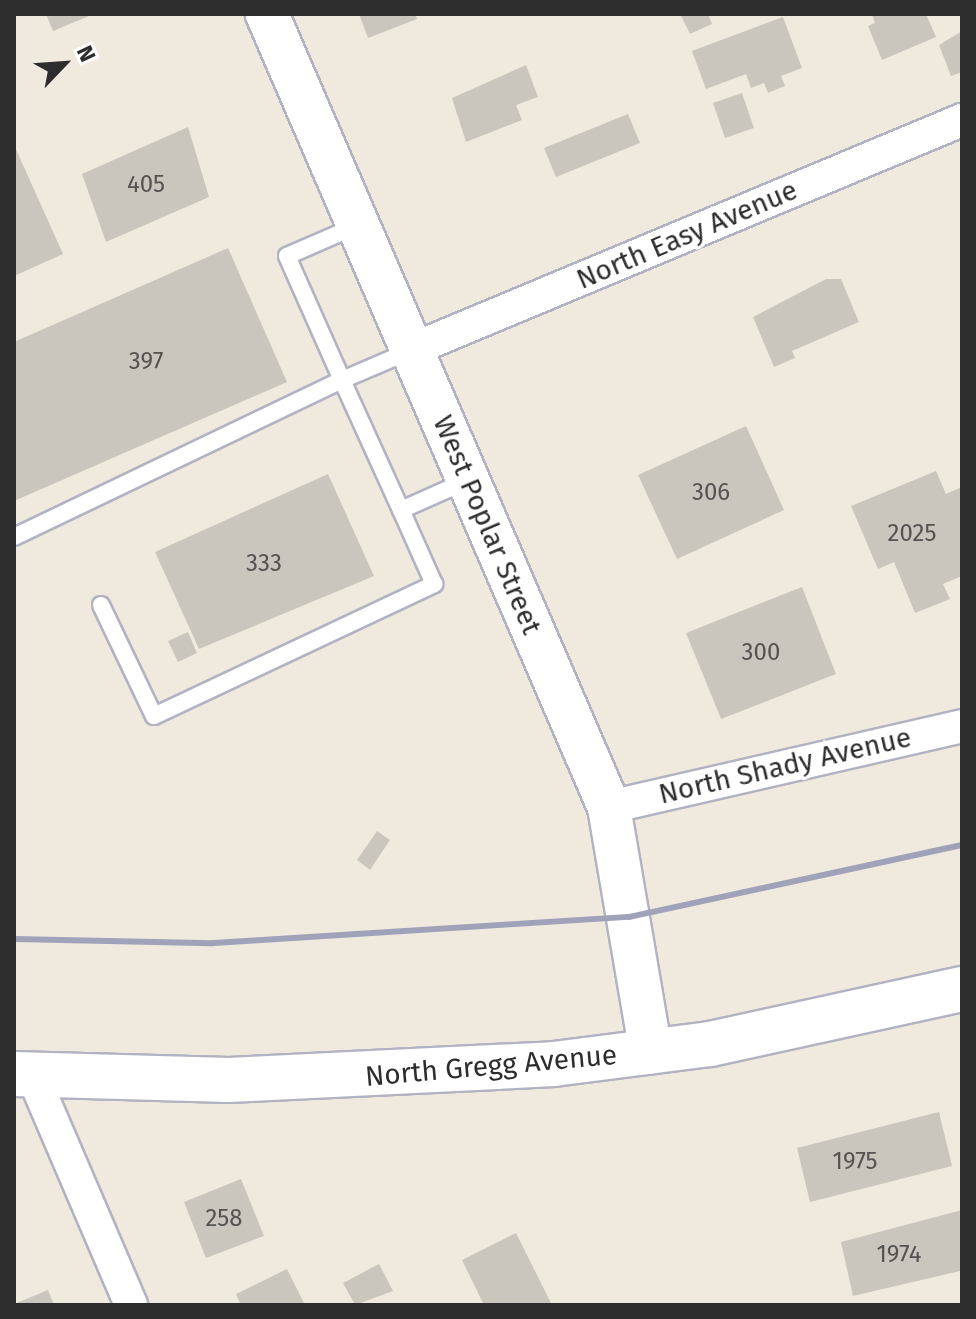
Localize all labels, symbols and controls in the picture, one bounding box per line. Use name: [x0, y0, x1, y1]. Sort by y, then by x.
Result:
north arrow: [24, 24, 104, 104]
text: N: [71, 41, 102, 66]
house number: 405: [127, 171, 165, 199]
street label: North Easy Avenue: [572, 173, 802, 297]
house number: 397: [129, 348, 163, 376]
street label: West Poplar Street: [426, 410, 548, 640]
house number: 306: [692, 479, 730, 507]
house number: 2025: [888, 520, 936, 548]
house number: 333: [246, 550, 282, 578]
house number: 300: [742, 639, 780, 667]
street label: North Shady Avenue: [656, 721, 914, 811]
street label: North Gregg Avenue: [364, 1038, 618, 1094]
house number: 1975: [833, 1148, 877, 1176]
house number: 258: [205, 1205, 243, 1233]
house number: 1974: [876, 1241, 922, 1269]

